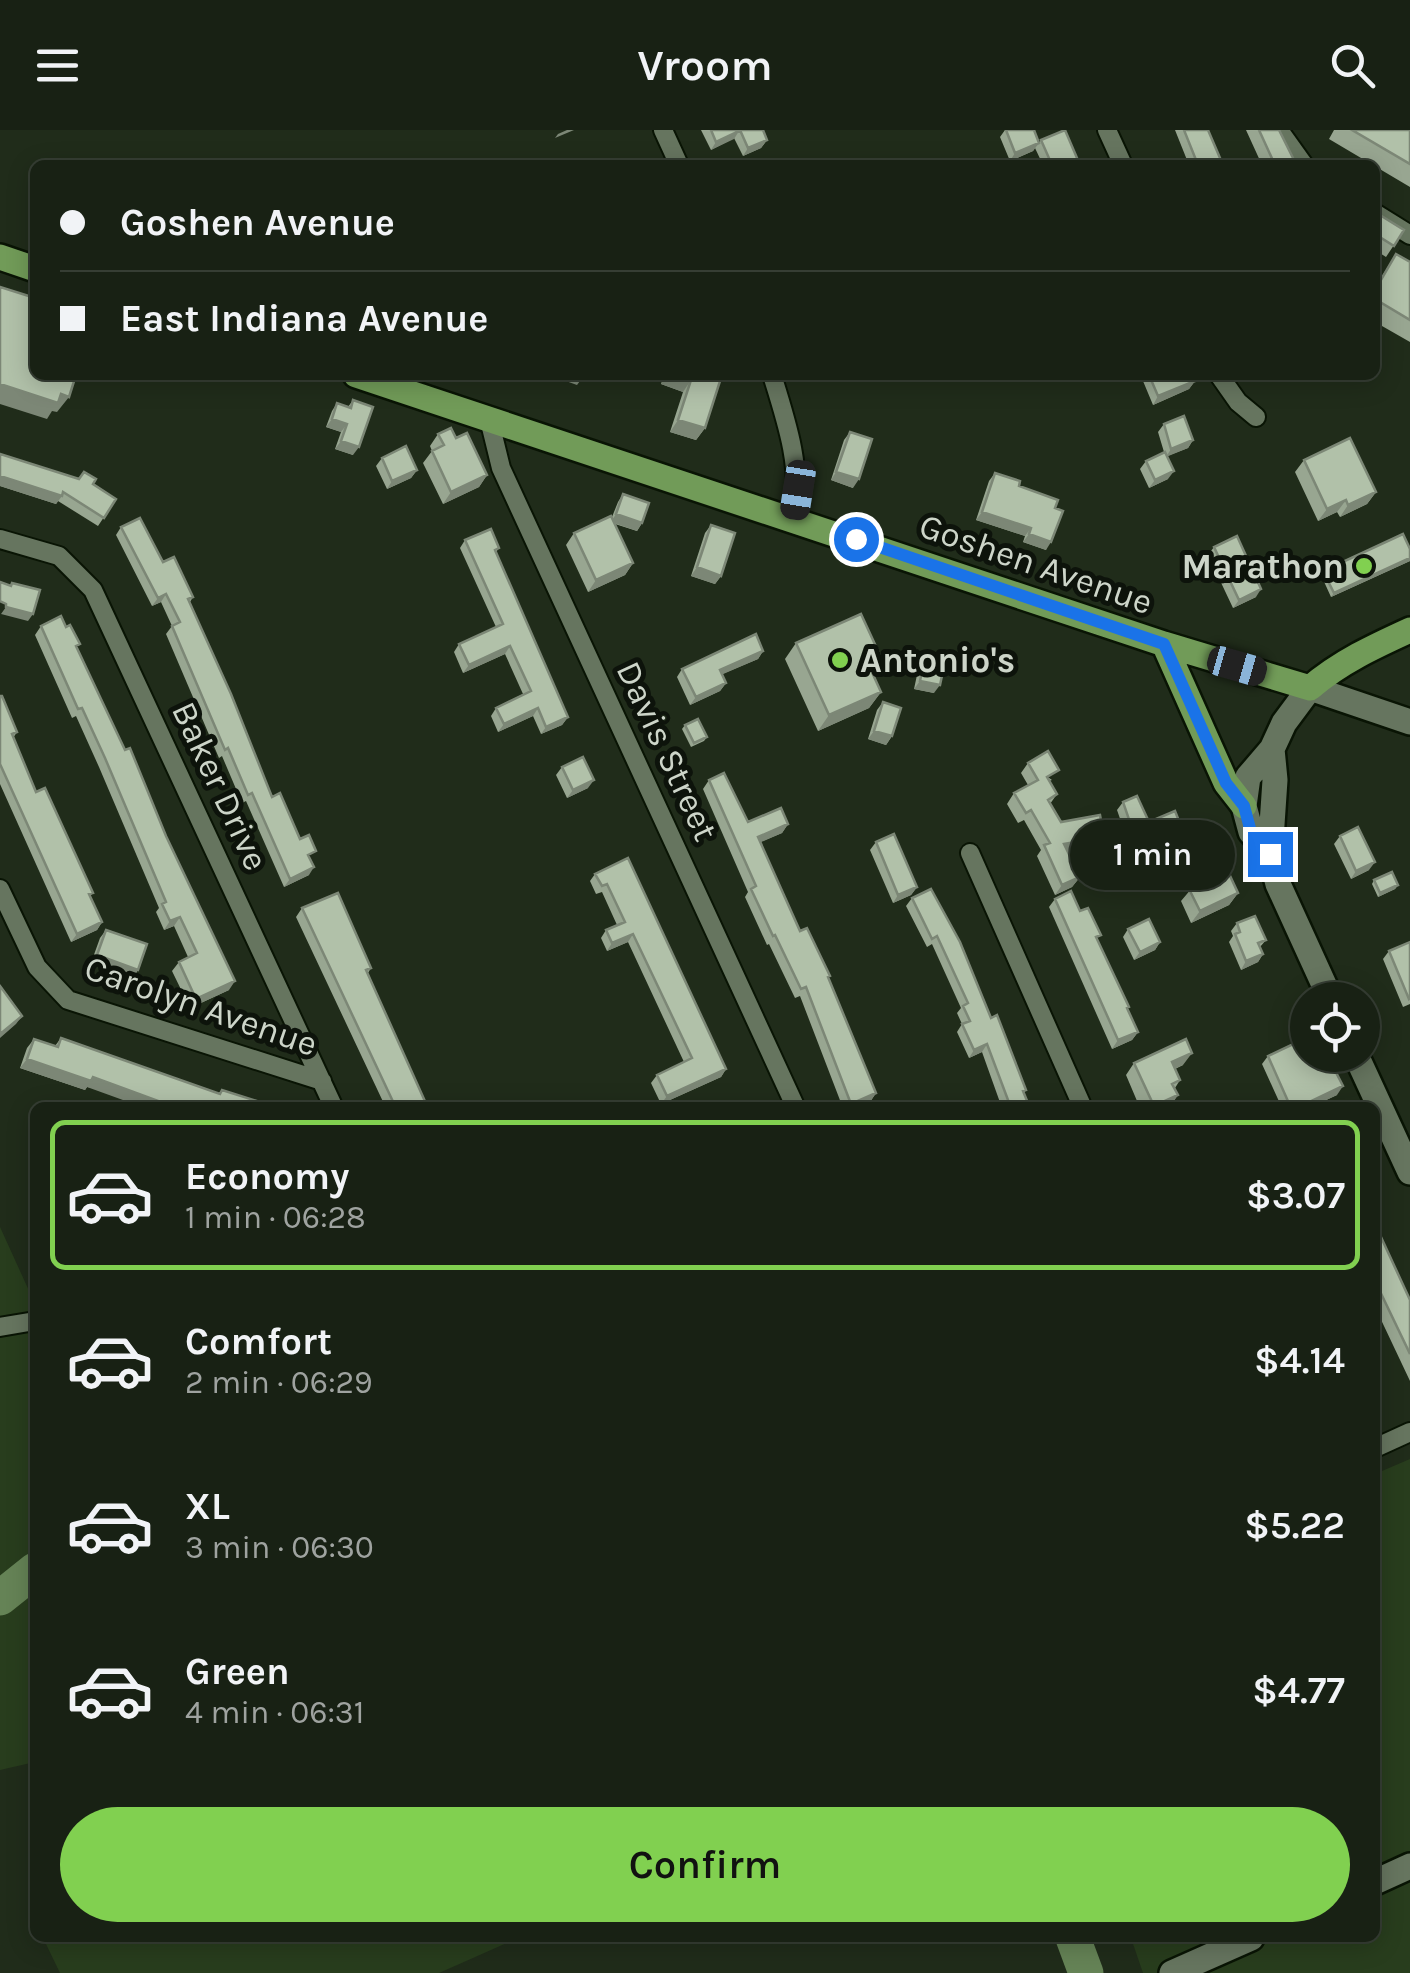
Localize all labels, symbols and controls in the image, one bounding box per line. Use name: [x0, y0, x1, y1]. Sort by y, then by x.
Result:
icon: menu: [30, 38, 85, 93]
icon: search: [1325, 38, 1380, 93]
text: Vroom: [637, 39, 773, 91]
text: Goshen Avenue: [120, 200, 395, 245]
text: East Indiana Avenue: [120, 296, 488, 341]
car: [778, 458, 818, 522]
street label: Goshen Avenue: [914, 505, 1158, 623]
route start: [834, 517, 879, 562]
place label: Marathon: [1181, 546, 1344, 587]
marker: Marathon: [1353, 555, 1375, 577]
place label: Antonio's: [860, 640, 1015, 681]
car: [1204, 643, 1270, 689]
marker: Antonio's: [829, 649, 851, 671]
street label: Davis Street: [608, 655, 726, 847]
street label: Baker Drive: [163, 695, 277, 877]
callout: 1 min: [1070, 819, 1235, 889]
route end: [1248, 832, 1293, 877]
text: 1 min: [1113, 836, 1192, 873]
street label: Carolyn Avenue: [79, 947, 323, 1065]
map controls: [1290, 982, 1380, 1072]
button: locate: [1290, 982, 1380, 1072]
icon: car: [65, 1150, 155, 1240]
text: Economy: [185, 1154, 349, 1199]
text: $3.07: [1246, 1173, 1345, 1218]
text: 1 min · 06:28: [185, 1199, 366, 1236]
icon: car: [65, 1315, 155, 1405]
text: Comfort: [185, 1319, 332, 1364]
text: $4.14: [1254, 1338, 1345, 1383]
text: 2 min · 06:29: [185, 1364, 373, 1401]
icon: car: [65, 1480, 155, 1570]
text: XL: [185, 1484, 230, 1529]
text: $5.22: [1244, 1503, 1345, 1548]
text: 3 min · 06:30: [185, 1529, 374, 1566]
icon: car: [65, 1645, 155, 1735]
text: Green: [185, 1649, 290, 1694]
text: $4.77: [1252, 1668, 1345, 1713]
text: 4 min · 06:31: [185, 1694, 364, 1731]
button: Confirm: [60, 1807, 1350, 1922]

